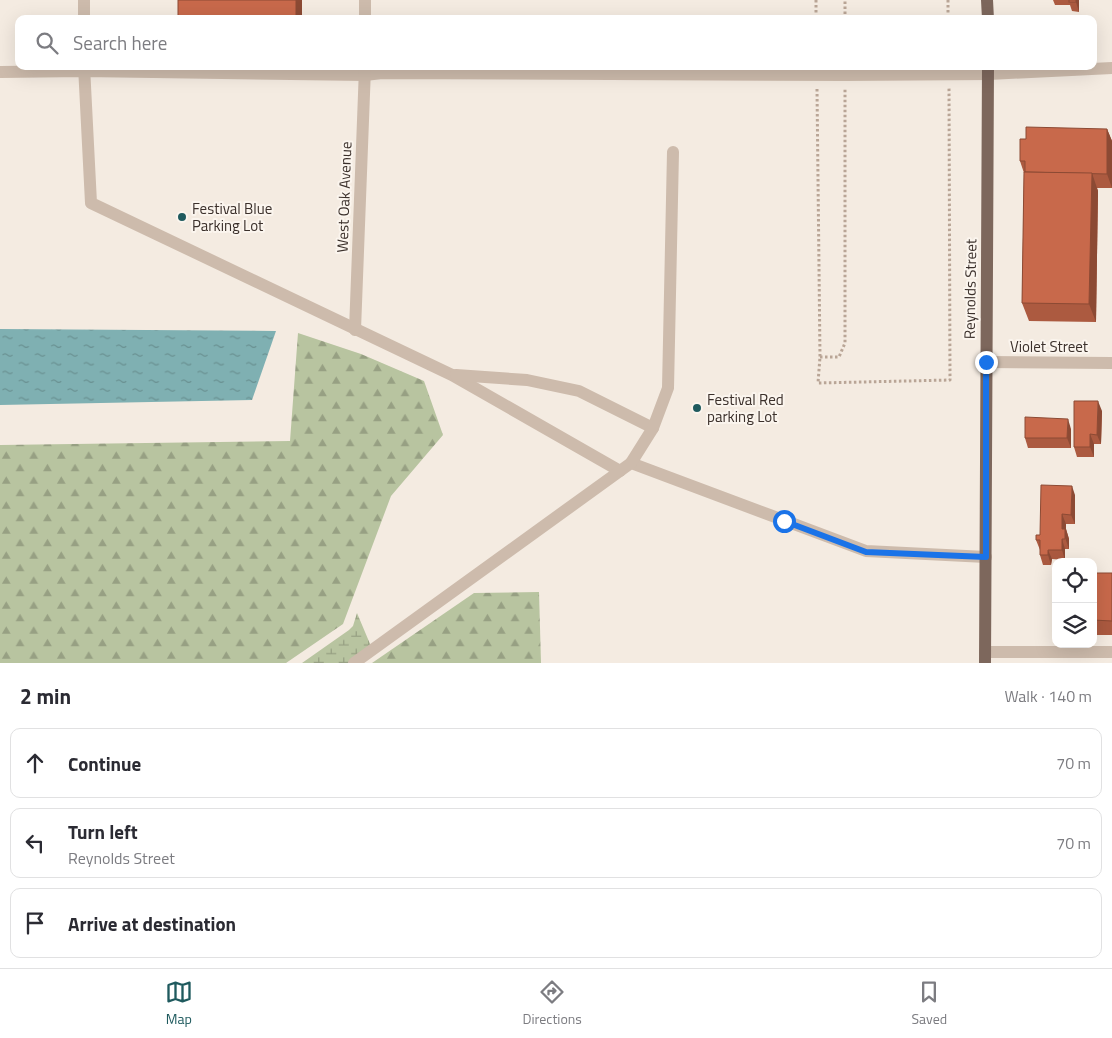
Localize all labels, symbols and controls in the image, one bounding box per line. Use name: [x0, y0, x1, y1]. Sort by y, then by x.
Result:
search box: [15, 15, 1097, 70]
text: Search here: [73, 28, 167, 57]
icon: search: [33, 29, 61, 57]
street label: West Oak Avenue: [331, 141, 357, 253]
place label: Festival Blue Parking Lot: [192, 197, 272, 237]
marker: Festival Blue Parking Lot: [176, 211, 188, 223]
street label: Reynolds Street: [958, 238, 982, 339]
street label: Violet Street: [1010, 335, 1089, 358]
route end: [975, 351, 998, 374]
place label: Festival Red parking Lot: [707, 388, 784, 428]
marker: Festival Red parking Lot: [691, 402, 703, 414]
route start: [773, 510, 796, 533]
map controls: [1052, 558, 1097, 648]
button: locate: [1052, 558, 1097, 603]
button: layers: [1052, 603, 1097, 648]
text: 2 min: [20, 680, 71, 712]
text: Walk · 140 m: [1004, 684, 1092, 708]
icon: ahead: [21, 749, 49, 777]
text: Continue: [68, 749, 141, 778]
text: 70 m: [1056, 751, 1091, 775]
text: Turn left: [68, 817, 138, 846]
icon: left: [21, 829, 49, 857]
text: 70 m: [1056, 831, 1091, 855]
text: Reynolds Street: [68, 846, 175, 870]
icon: arrive: [21, 909, 49, 937]
text: Arrive at destination: [68, 909, 236, 938]
tab: Map: [165, 978, 193, 1029]
tab: Directions: [522, 978, 582, 1029]
tab: Saved: [912, 978, 947, 1029]

